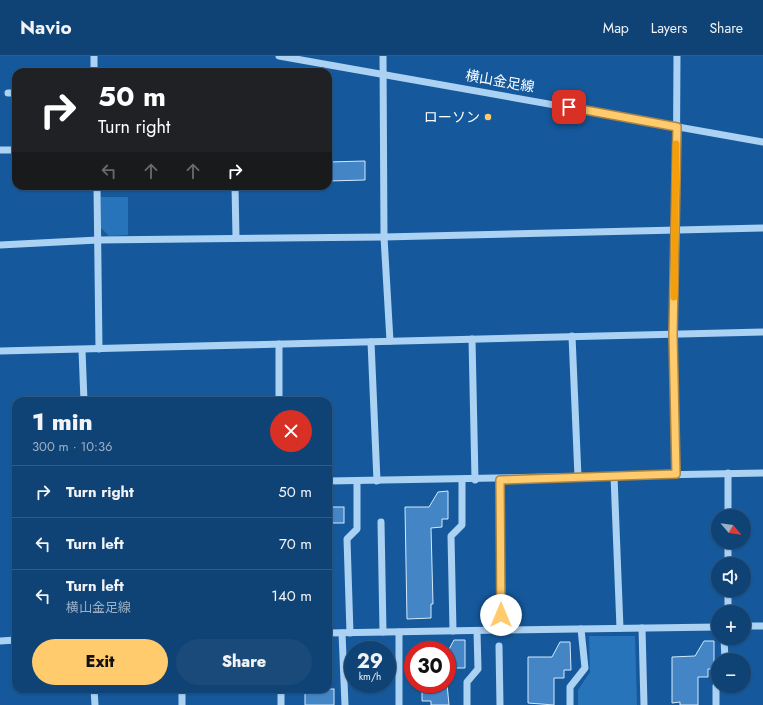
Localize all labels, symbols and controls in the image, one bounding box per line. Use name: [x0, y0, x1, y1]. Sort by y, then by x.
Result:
text: Navio: [20, 14, 72, 41]
text: Map: [603, 18, 629, 38]
text: Layers: [651, 18, 687, 38]
text: Share: [709, 18, 743, 38]
street label: 横山金足線: [464, 65, 536, 97]
text: 50 m: [98, 76, 166, 117]
icon: right: [32, 84, 84, 136]
pin: [552, 90, 586, 124]
icon: arrive: [558, 96, 580, 118]
place label: ローソン: [424, 107, 480, 127]
marker: ローソン: [483, 112, 493, 122]
text: Turn right: [98, 114, 170, 140]
icon: left: [98, 160, 120, 182]
icon: ahead: [140, 160, 162, 182]
icon: ahead: [182, 160, 204, 182]
icon: right: [224, 160, 246, 182]
text: 1 min: [32, 404, 93, 439]
button: close: [270, 410, 312, 452]
text: 300 m · 10:36: [32, 437, 113, 456]
icon: right: [32, 481, 54, 503]
text: Turn right: [66, 481, 134, 503]
text: 50 m: [278, 481, 312, 503]
north arrow: [711, 509, 751, 549]
map controls: [711, 509, 751, 693]
icon: left: [32, 533, 54, 555]
text: Turn left: [66, 533, 124, 555]
text: 70 m: [279, 533, 312, 555]
button: sound: [711, 557, 751, 597]
text: Turn left: [66, 575, 124, 597]
icon: left: [32, 585, 54, 607]
text: 140 m: [271, 585, 312, 607]
position arrow: [480, 594, 522, 636]
text: 横山金足線: [66, 598, 131, 617]
button: +: [711, 605, 751, 645]
button: Exit: [32, 639, 168, 685]
button: Share: [176, 639, 312, 685]
speed limit sign: 30: [404, 641, 456, 693]
text: 29: [357, 647, 383, 676]
button: −: [711, 653, 751, 693]
text: km/h: [359, 669, 381, 684]

